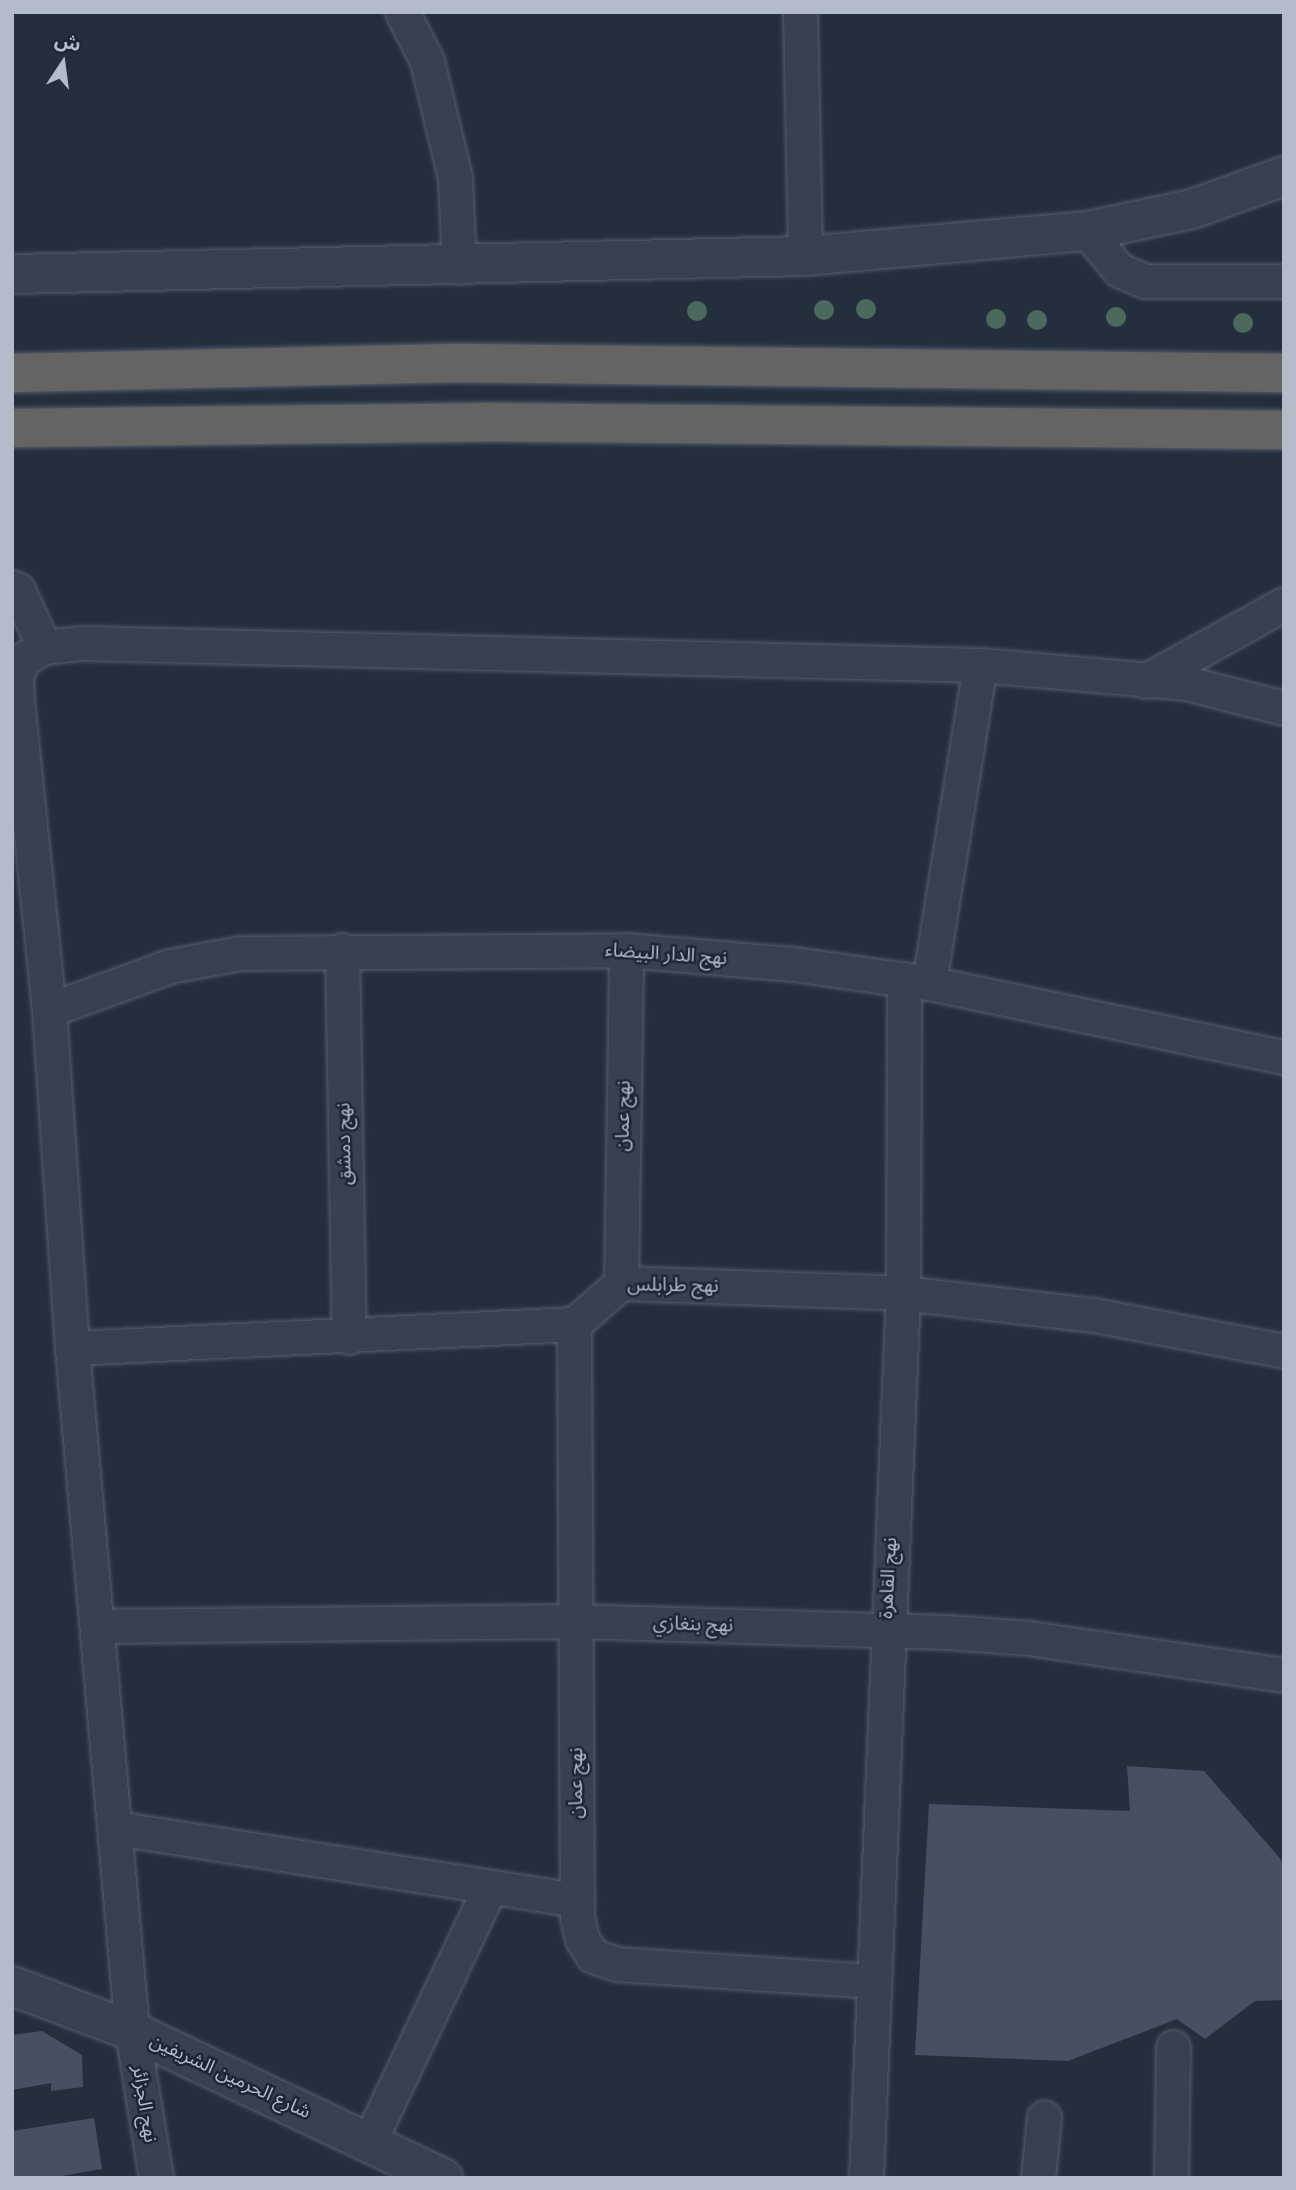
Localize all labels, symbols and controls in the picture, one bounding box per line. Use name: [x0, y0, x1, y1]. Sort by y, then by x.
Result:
text: ش: [52, 27, 83, 58]
north arrow: [28, 28, 98, 98]
street label: نهج الدار البيضاء: [604, 939, 728, 971]
street label: نهج عمان: [612, 1080, 636, 1152]
street label: نهج دمشق: [333, 1103, 357, 1185]
street label: نهج طرابلس: [627, 1274, 719, 1298]
street label: نهج القاهرة: [875, 1537, 903, 1619]
street label: نهج بنغازي: [652, 1612, 734, 1638]
street label: نهج عمان: [566, 1747, 588, 1819]
street label: شارع الحرمين الشريفين: [146, 2030, 314, 2124]
street label: نهج الجزائر: [127, 2064, 161, 2144]

